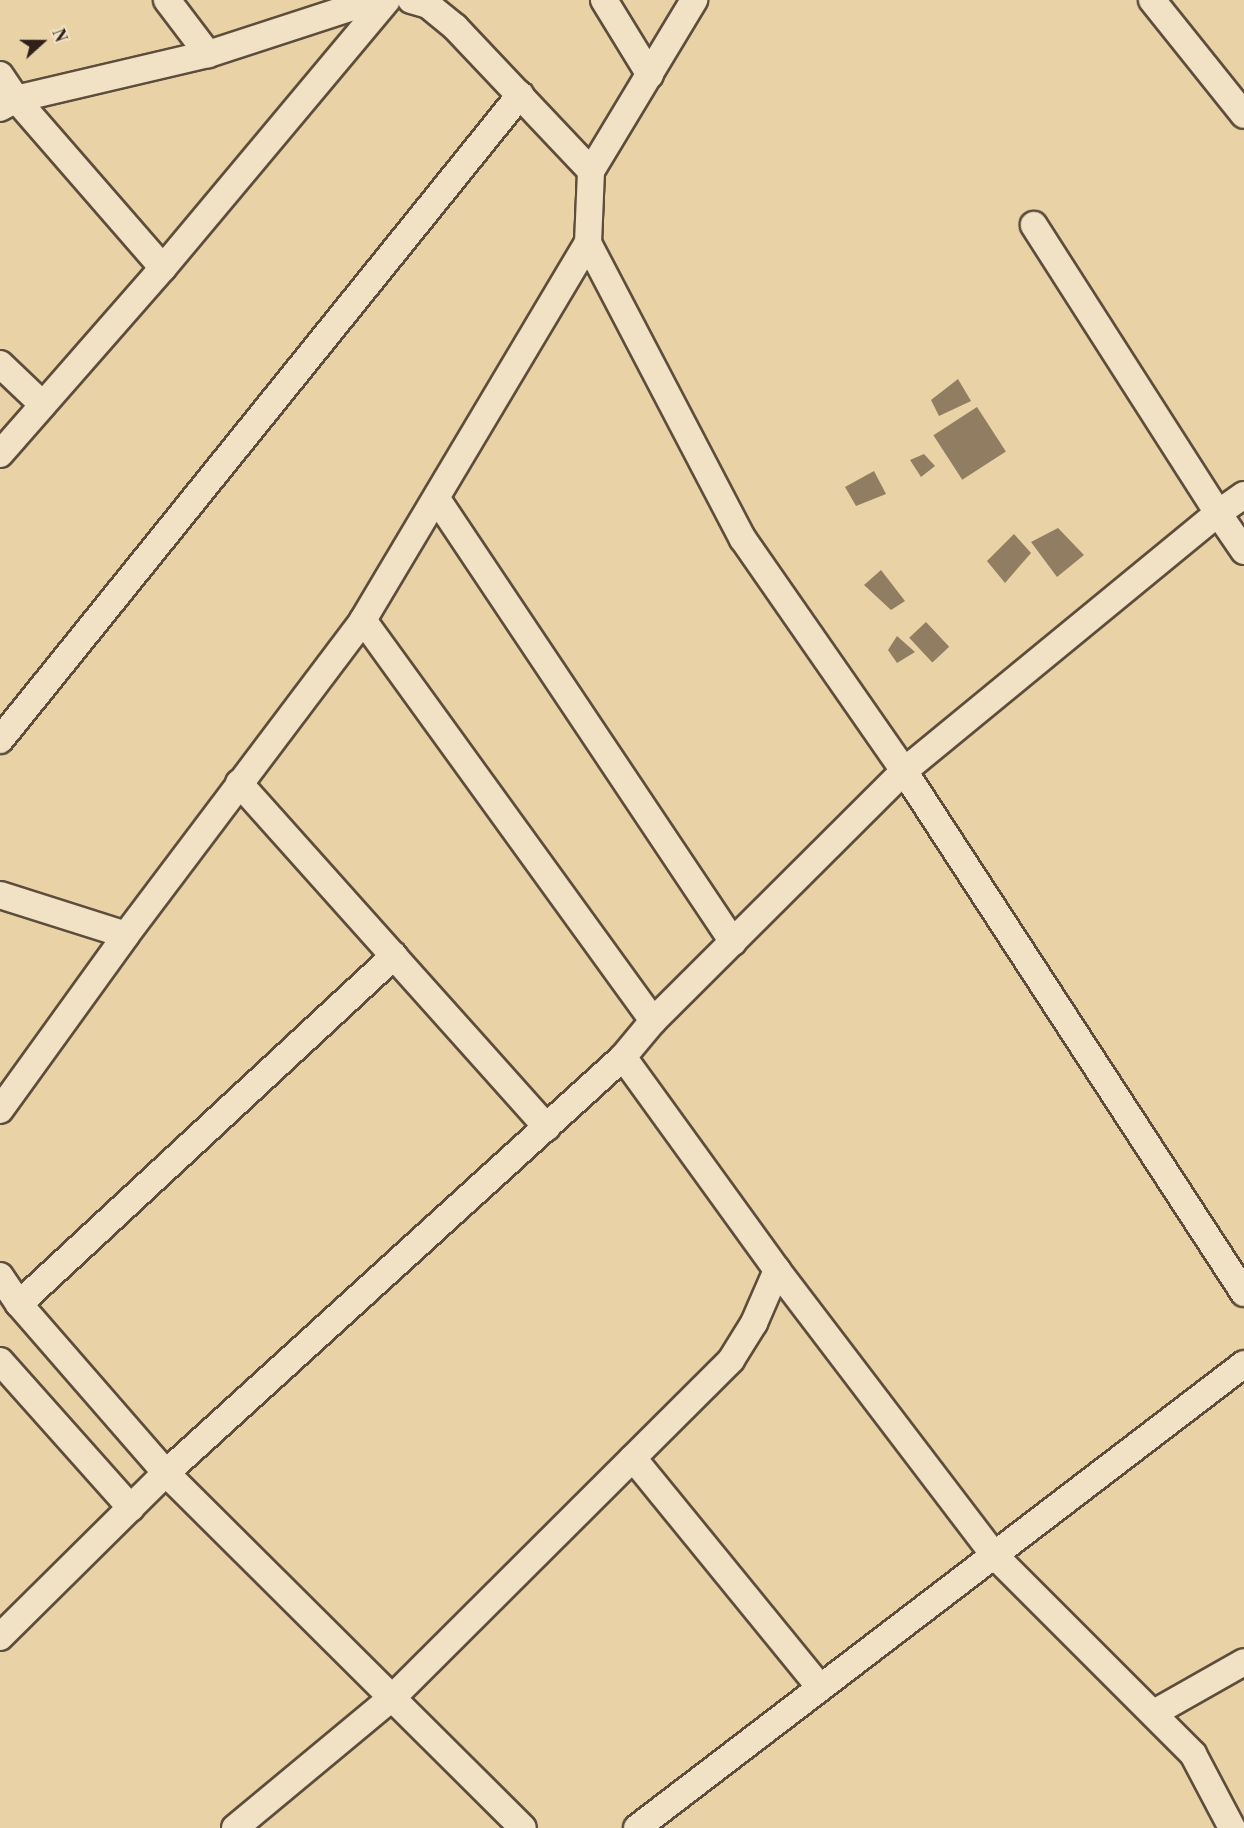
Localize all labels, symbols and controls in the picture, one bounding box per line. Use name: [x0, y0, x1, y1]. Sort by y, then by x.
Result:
north arrow: [12, 12, 72, 72]
text: N: [47, 26, 70, 45]

